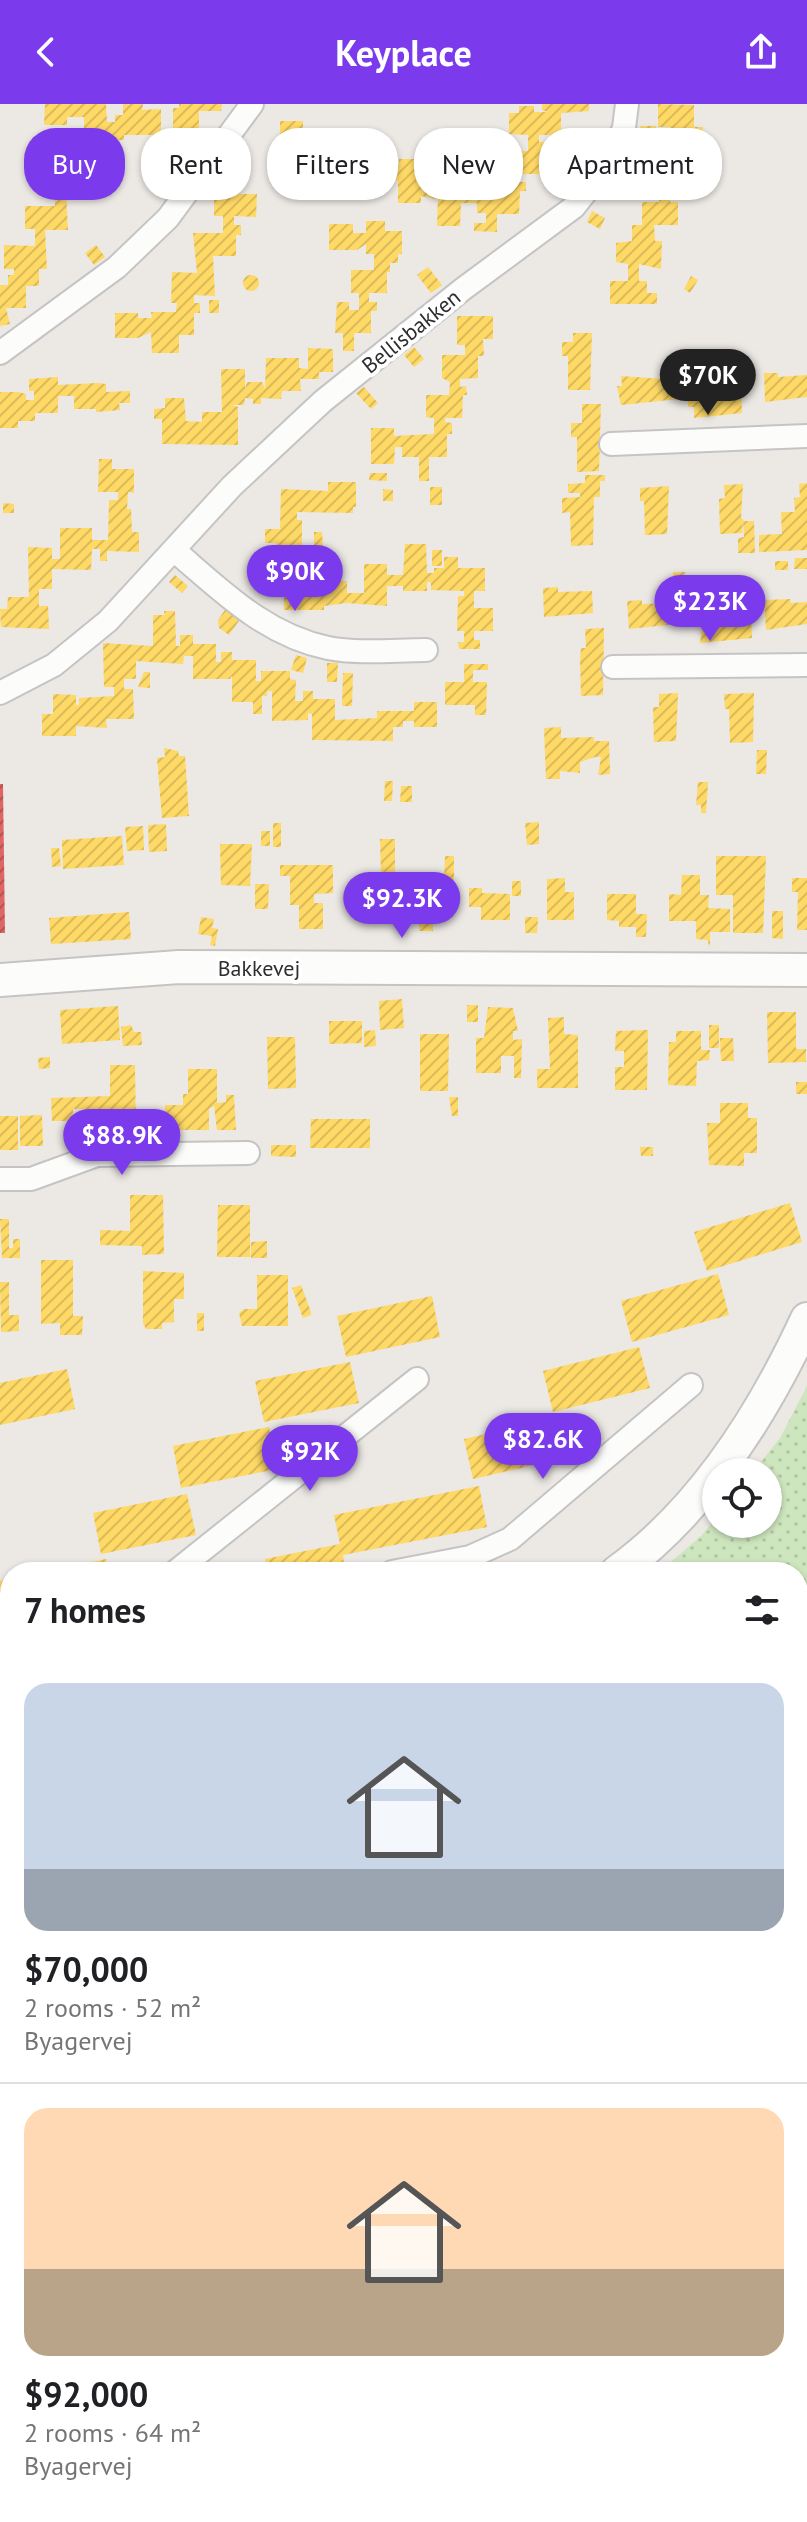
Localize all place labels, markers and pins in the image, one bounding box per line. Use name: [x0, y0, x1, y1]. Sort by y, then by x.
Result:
pin: $70K: [661, 349, 755, 417]
pin: $90K: [248, 545, 342, 613]
pin: $223K: [654, 575, 766, 643]
pin: $92.3K: [337, 872, 467, 940]
pin: $88.9K: [57, 1109, 187, 1177]
pin: $82.6K: [478, 1413, 608, 1481]
pin: $92K: [263, 1425, 357, 1493]

